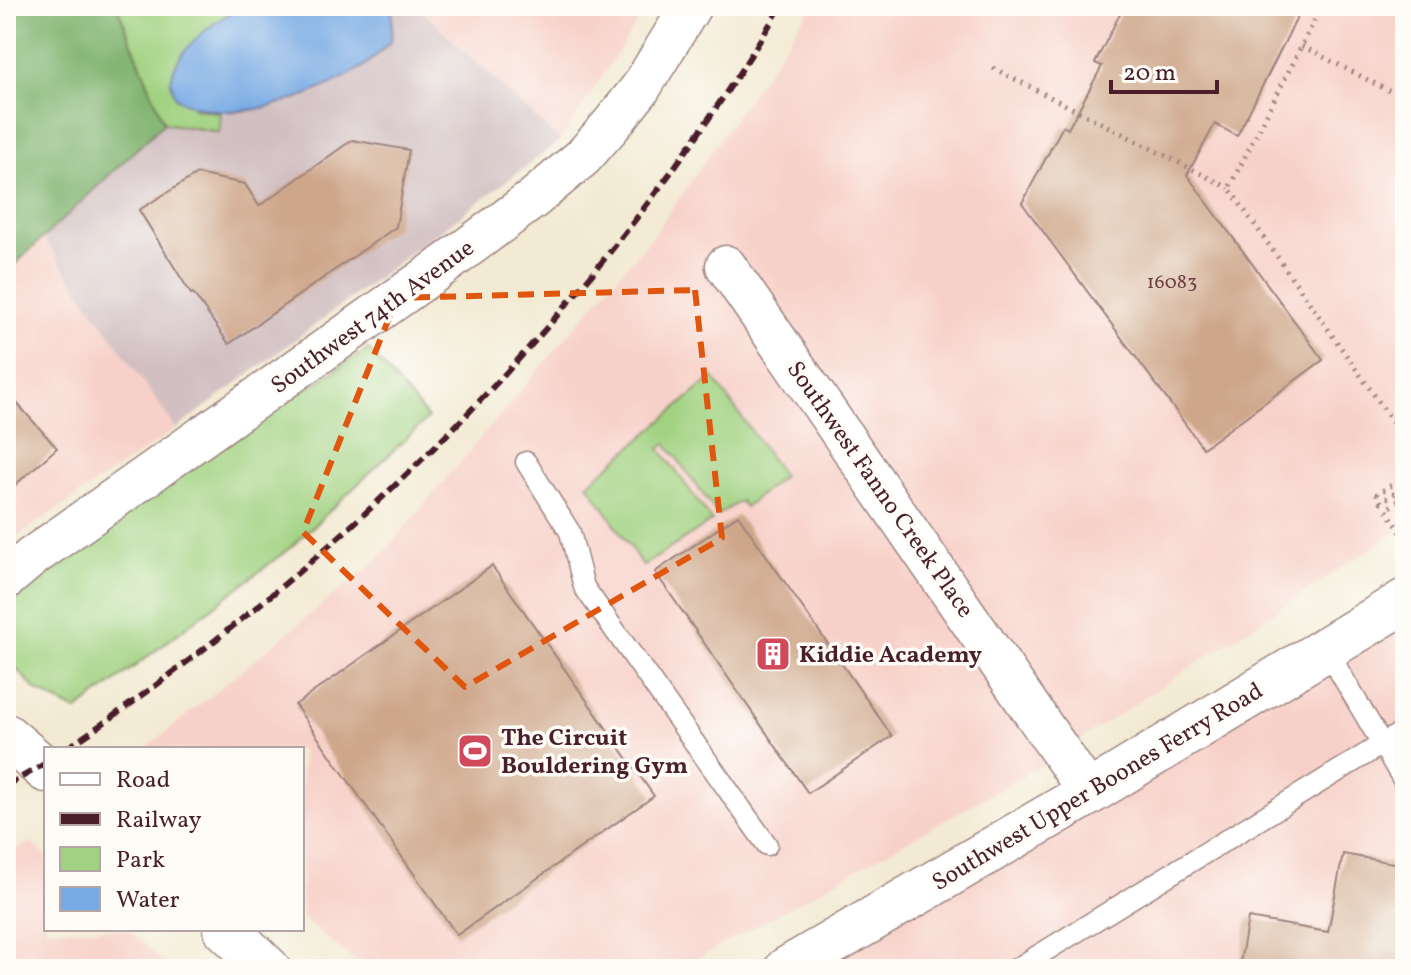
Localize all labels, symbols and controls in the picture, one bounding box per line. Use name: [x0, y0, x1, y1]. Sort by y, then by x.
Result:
scale bar: [1111, 44, 1217, 94]
text: 20 m: [1123, 57, 1176, 91]
street label: Southwest 74th Avenue: [264, 232, 482, 403]
house number: 16083: [1147, 269, 1197, 297]
street label: Southwest Fanno Creek Place: [778, 355, 981, 625]
building icon: Kiddie Academy: [754, 635, 792, 673]
place label: Kiddie Academy: [799, 639, 983, 673]
street label: Southwest Upper Boones Ferry Road: [926, 675, 1270, 900]
place label: The Circuit Bouldering Gym: [501, 722, 688, 784]
sports icon: The Circuit Bouldering Gym: [456, 732, 494, 770]
legend: [44, 747, 304, 931]
text: Road: [116, 764, 170, 798]
text: Railway: [116, 804, 202, 838]
text: Park: [116, 844, 165, 878]
text: Water: [116, 884, 180, 918]

